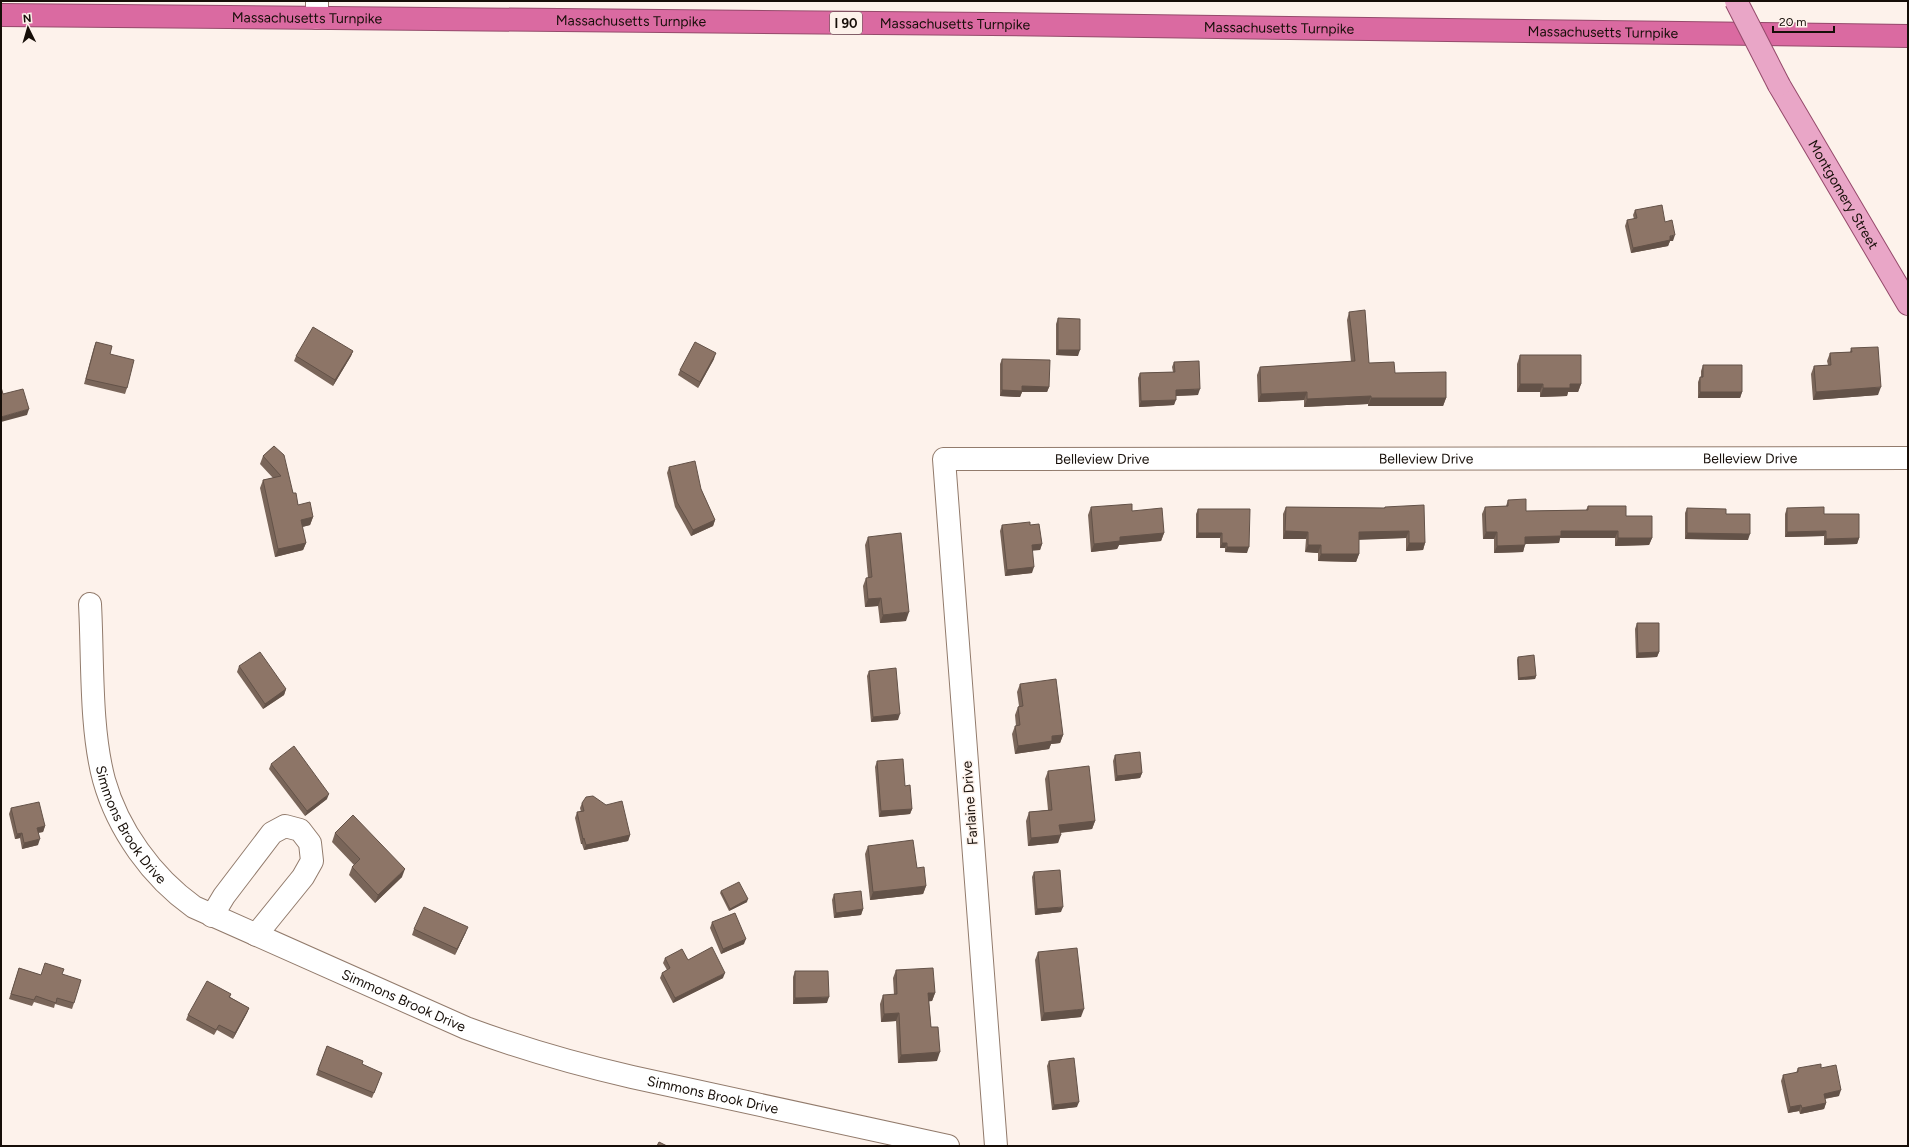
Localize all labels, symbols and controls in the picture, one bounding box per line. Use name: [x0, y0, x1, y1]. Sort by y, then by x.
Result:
north arrow: [8, 8, 48, 48]
scale bar: [1773, 8, 1834, 34]
street label: Massachusetts Turnpike: [232, 9, 383, 27]
text: N: [22, 12, 32, 25]
street label: Massachusetts Turnpike: [556, 12, 707, 30]
road number: I 90: [830, 12, 862, 34]
street label: Massachusetts Turnpike: [880, 14, 1031, 33]
text: 20 m: [1779, 15, 1807, 29]
street label: Massachusetts Turnpike: [1204, 18, 1355, 37]
street label: Massachusetts Turnpike: [1528, 23, 1679, 41]
street label: Montgomery Street: [1805, 137, 1882, 252]
street label: Belleview Drive: [1055, 450, 1150, 467]
street label: Belleview Drive: [1379, 450, 1474, 467]
street label: Belleview Drive: [1703, 450, 1798, 467]
street label: Farlaine Drive: [959, 760, 981, 846]
street label: Simmons Brook Drive: [92, 764, 170, 888]
street label: Simmons Brook Drive: [339, 965, 469, 1035]
street label: Simmons Brook Drive: [646, 1072, 780, 1117]

